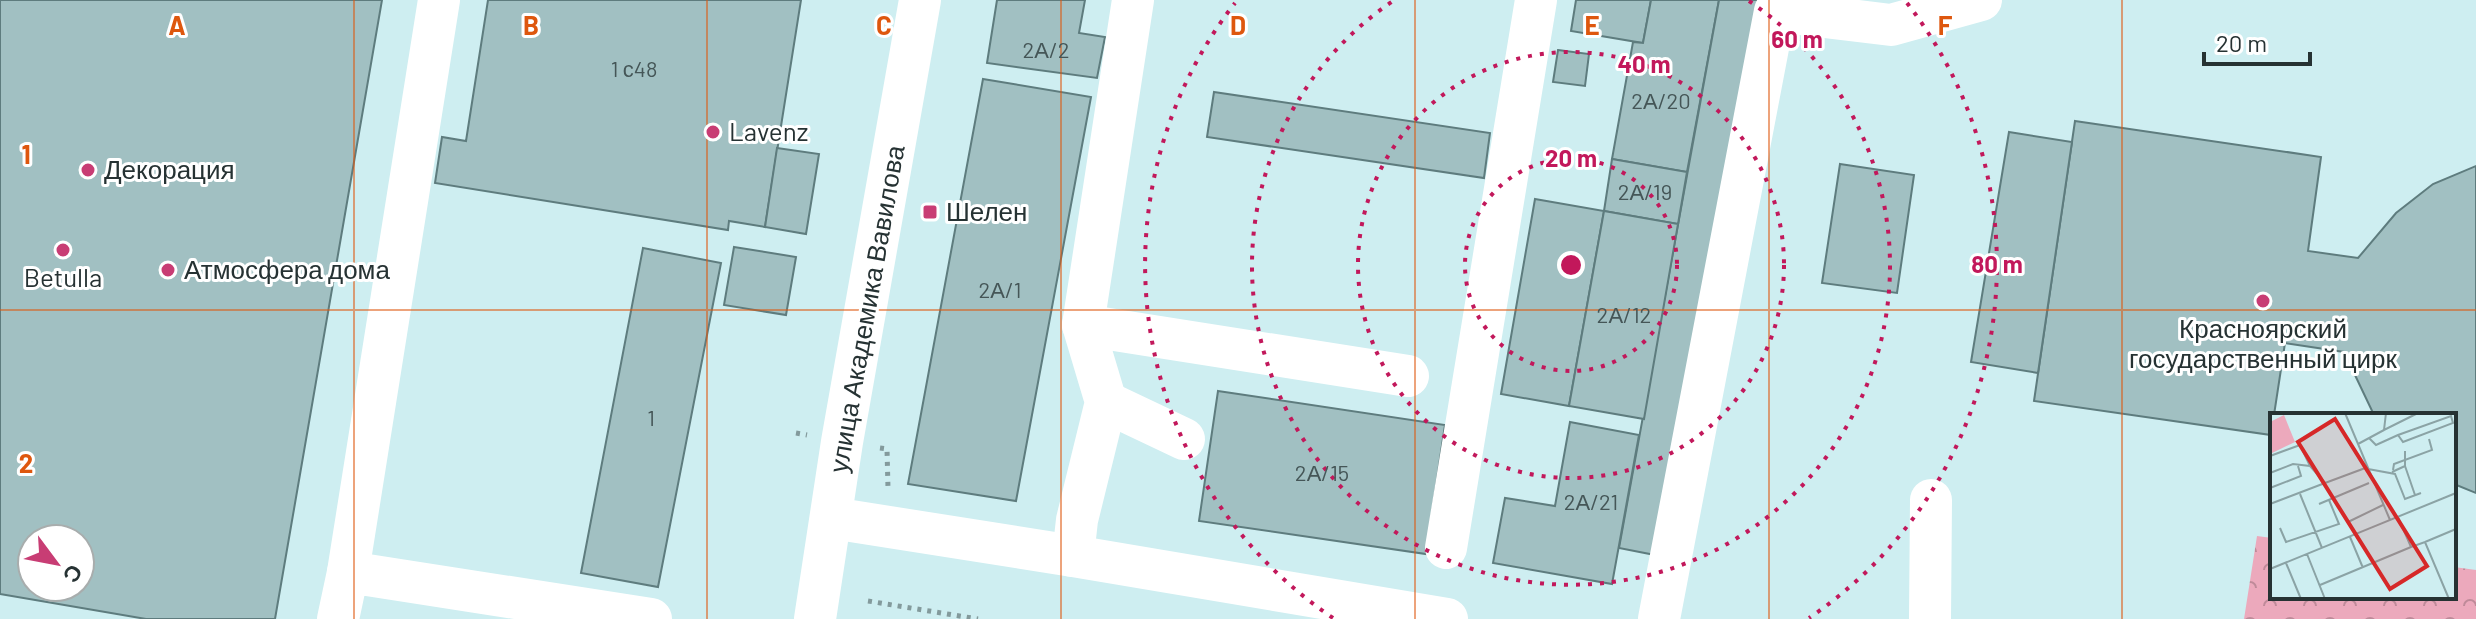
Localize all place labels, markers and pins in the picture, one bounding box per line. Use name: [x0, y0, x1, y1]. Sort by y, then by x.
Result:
place label: Lavenz: [729, 115, 808, 146]
marker: Lavenz: [704, 123, 722, 141]
place label: Декорация: [104, 153, 235, 184]
marker: Декорация: [79, 161, 97, 179]
place label: Шелен: [946, 195, 1027, 226]
marker: Шелен: [921, 203, 939, 221]
marker: Betulla: [54, 241, 72, 259]
centre of rings: [1557, 251, 1585, 279]
place label: Атмосфера дома: [184, 253, 390, 284]
place label: Betulla: [24, 261, 102, 292]
marker: Атмосфера дома: [159, 261, 177, 279]
marker: Красноярский государственный цирк: [2254, 292, 2272, 310]
place label: Красноярский государственный цирк: [2129, 312, 2398, 373]

